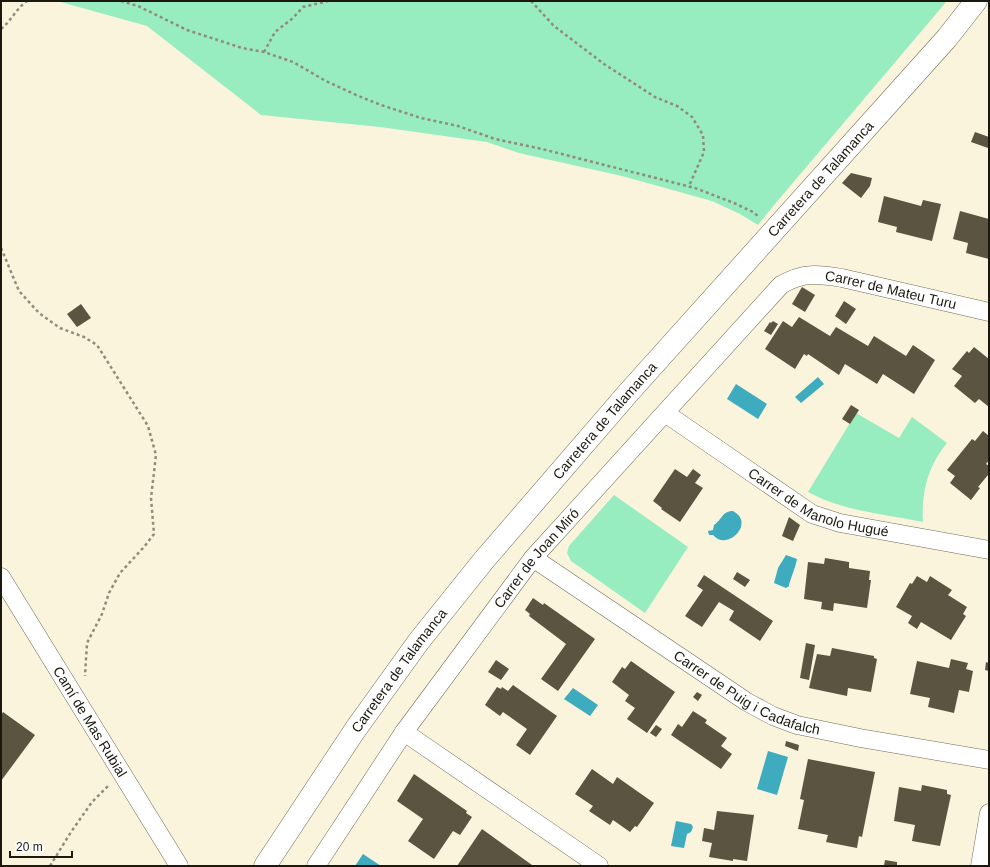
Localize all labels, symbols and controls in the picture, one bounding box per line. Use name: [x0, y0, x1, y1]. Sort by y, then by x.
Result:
street label: Carretera de Talamanca: [764, 118, 877, 240]
street label: Carrer de Mateu Turu: [824, 268, 958, 312]
street label: Carretera de Talamanca: [549, 359, 660, 482]
street label: Carrer de Manolo Hugué: [745, 465, 890, 540]
street label: Carrer de Joan Miró: [491, 505, 582, 611]
street label: Carretera de Talamanca: [348, 605, 450, 736]
street label: Carrer de Puig i Cadafalch: [671, 647, 822, 738]
street label: Camí de Mas Rubial: [50, 663, 130, 780]
scale bar: [10, 833, 72, 859]
text: 20 m: [16, 840, 43, 854]

